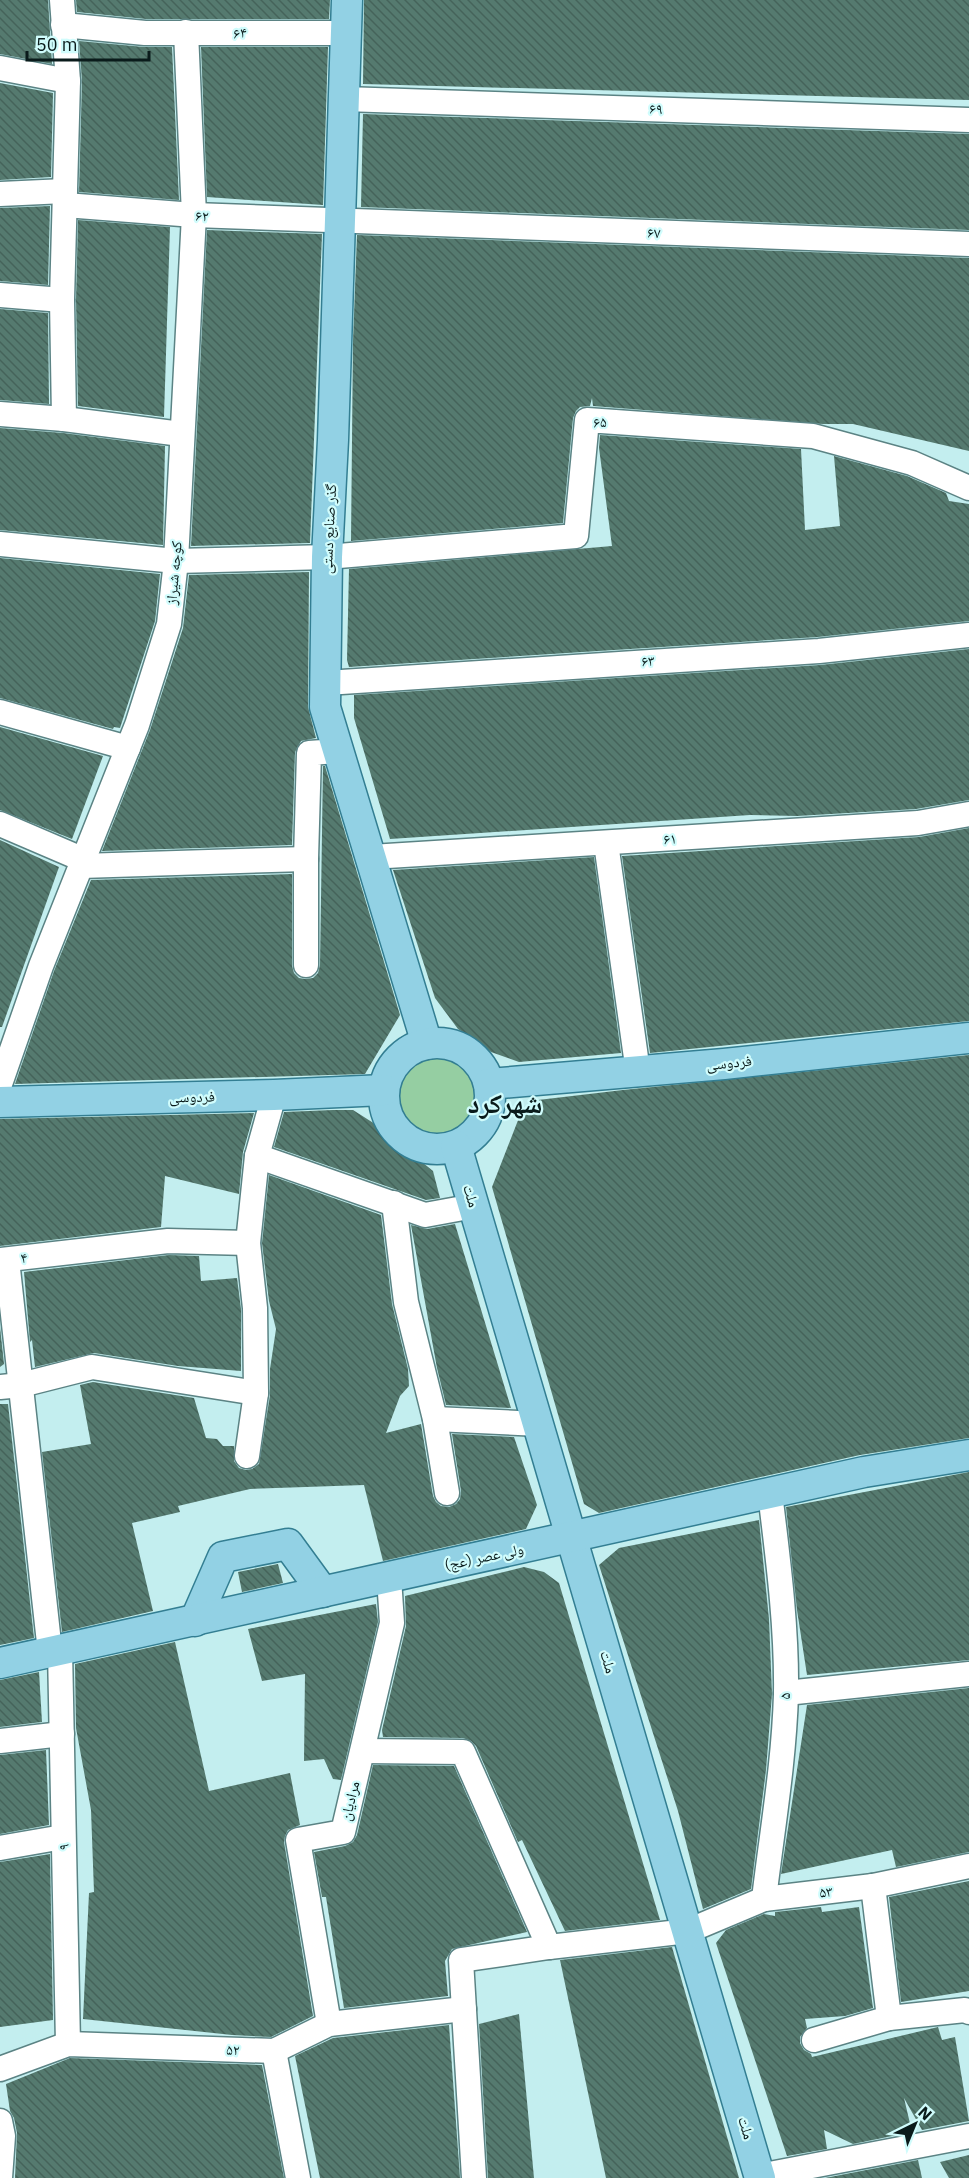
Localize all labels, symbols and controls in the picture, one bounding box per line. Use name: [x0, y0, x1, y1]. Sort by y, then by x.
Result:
street label: ۶۴: [233, 23, 247, 42]
scale bar: [27, 24, 148, 62]
text: 50 m: [36, 33, 78, 56]
street label: ۶۹: [649, 99, 663, 118]
street label: ۶۲: [195, 206, 210, 225]
street label: ۶۷: [647, 223, 661, 242]
street label: ۶۵: [593, 412, 607, 431]
street label: گذر صنایع دستی: [317, 483, 341, 575]
street label: کوچه شیراز: [161, 540, 186, 607]
street label: ۶۳: [641, 651, 656, 670]
street label: ۶۱: [663, 829, 677, 848]
street label: فردوسی: [705, 1051, 753, 1075]
district label: شهرکرد: [468, 1085, 542, 1120]
street label: فردوسی: [169, 1087, 215, 1107]
street label: ملت: [459, 1182, 484, 1210]
street label: ۴: [19, 1248, 29, 1267]
street label: ولی عصر (عج): [443, 1539, 525, 1575]
street label: ملت: [596, 1648, 621, 1676]
street label: ۵: [775, 1692, 794, 1700]
street label: مرادیان: [335, 1779, 365, 1823]
street label: ۹: [54, 1843, 73, 1851]
street label: ۵۳: [818, 1881, 834, 1902]
street label: ۵۲: [226, 2040, 240, 2059]
north arrow: [885, 2094, 945, 2154]
text: N: [914, 2102, 936, 2124]
street label: ملت: [734, 2114, 759, 2142]

